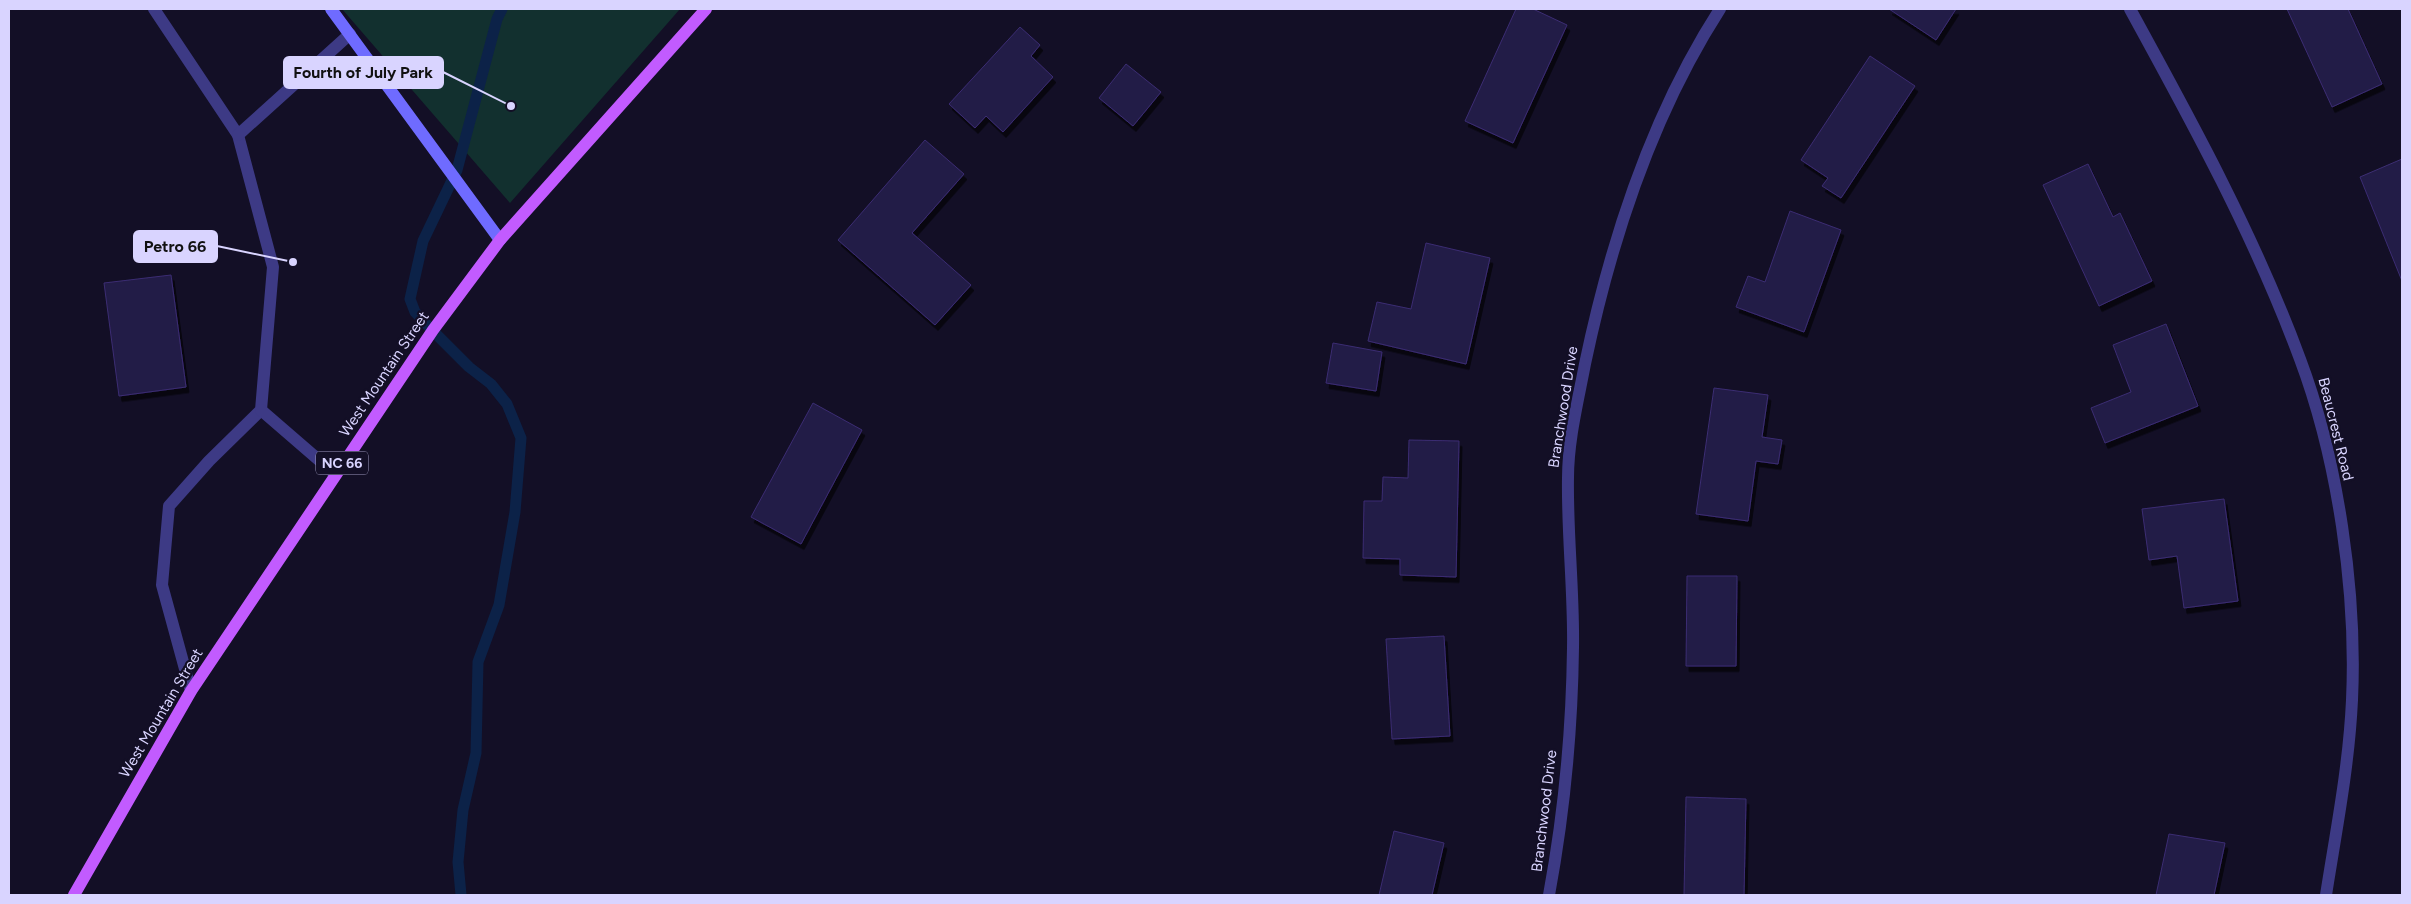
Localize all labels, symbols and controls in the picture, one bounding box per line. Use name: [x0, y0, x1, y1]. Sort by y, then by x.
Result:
callout: Fourth of July Park: [284, 57, 443, 88]
text: Fourth of July Park: [293, 63, 433, 82]
callout: Petro 66: [134, 231, 217, 262]
text: Petro 66: [144, 237, 206, 256]
street label: West Mountain Street: [335, 308, 433, 440]
street label: Branchwood Drive: [1545, 345, 1581, 469]
street label: Beaucrest Road: [2314, 376, 2358, 482]
road number: NC 66: [316, 452, 368, 474]
street label: West Mountain Street: [115, 645, 207, 781]
street label: Branchwood Drive: [1528, 749, 1560, 873]

